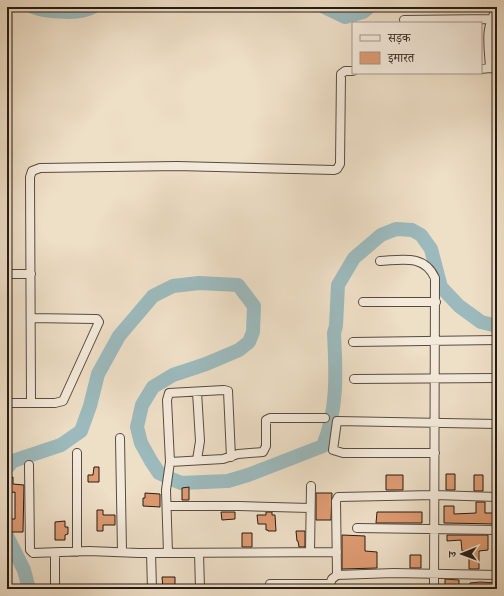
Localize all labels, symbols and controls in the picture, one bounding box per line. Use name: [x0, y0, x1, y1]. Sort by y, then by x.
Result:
legend: [352, 22, 482, 74]
text: सड़क: [387, 31, 412, 46]
text: इमारत: [387, 51, 415, 66]
north arrow: [442, 534, 482, 574]
text: उ: [446, 550, 460, 558]

